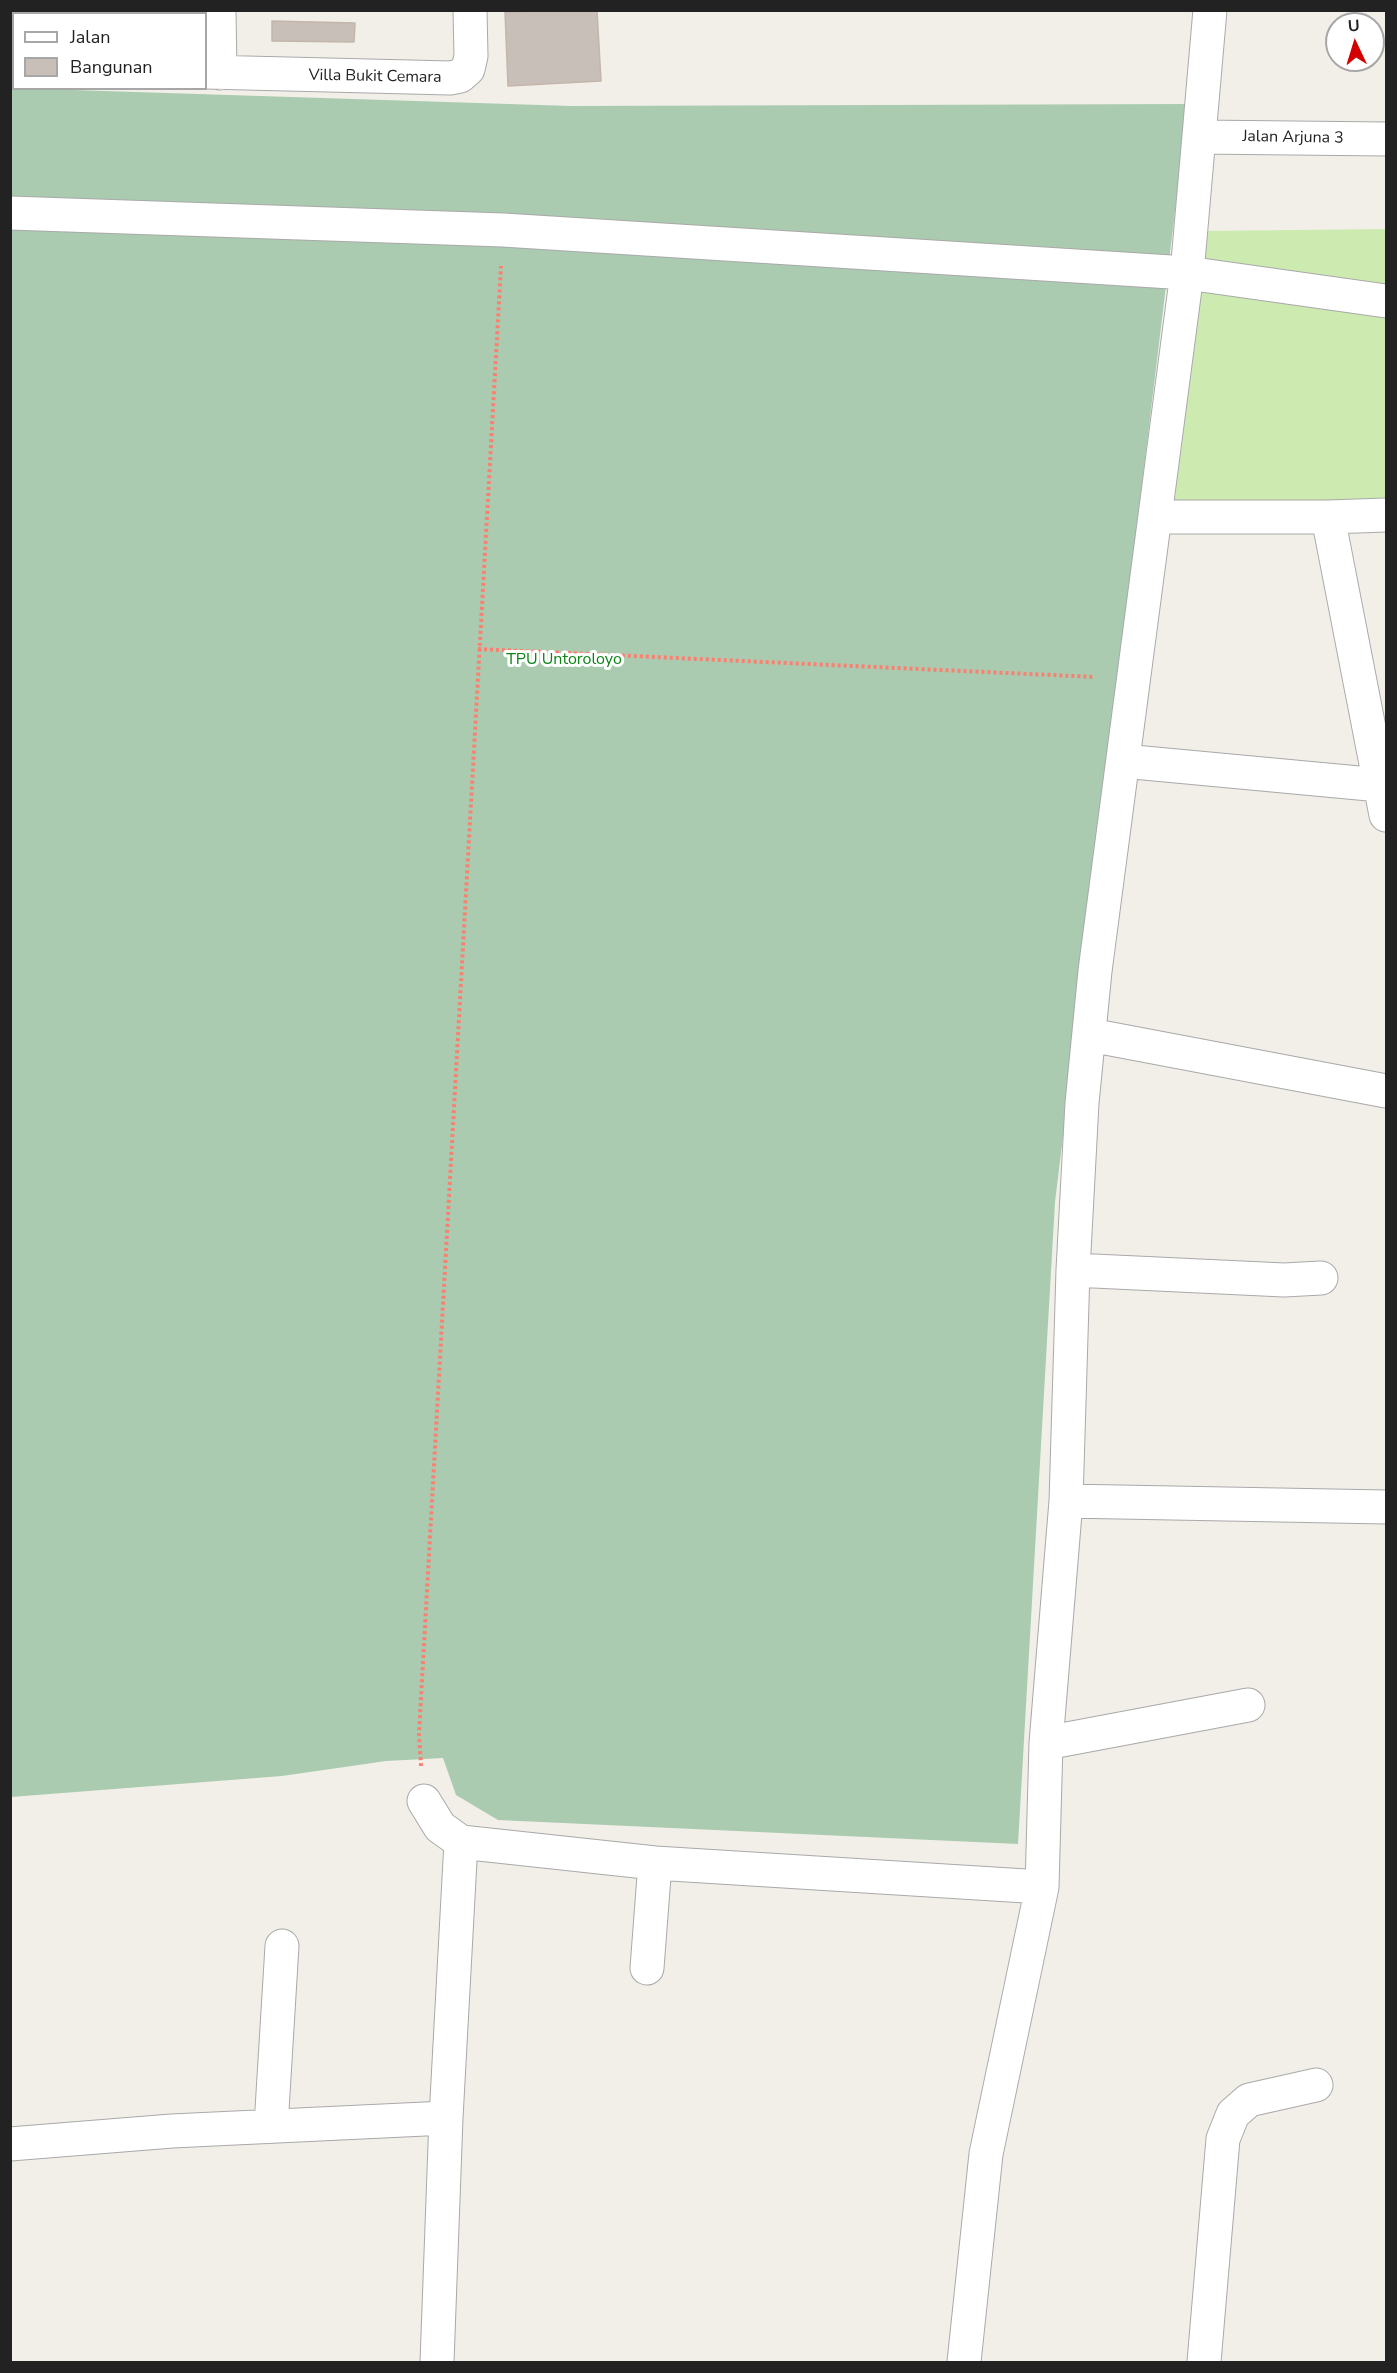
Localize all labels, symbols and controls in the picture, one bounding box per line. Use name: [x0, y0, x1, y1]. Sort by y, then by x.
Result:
legend: [12, 12, 207, 90]
north arrow: [1325, 12, 1385, 72]
text: U: [1347, 15, 1361, 37]
text: Jalan: [70, 25, 110, 49]
text: Bangunan: [70, 55, 153, 79]
street label: Villa Bukit Cemara: [308, 66, 442, 88]
street label: Jalan Arjuna 3: [1242, 128, 1344, 148]
park label: TPU Untoroloyo: [506, 650, 622, 670]

